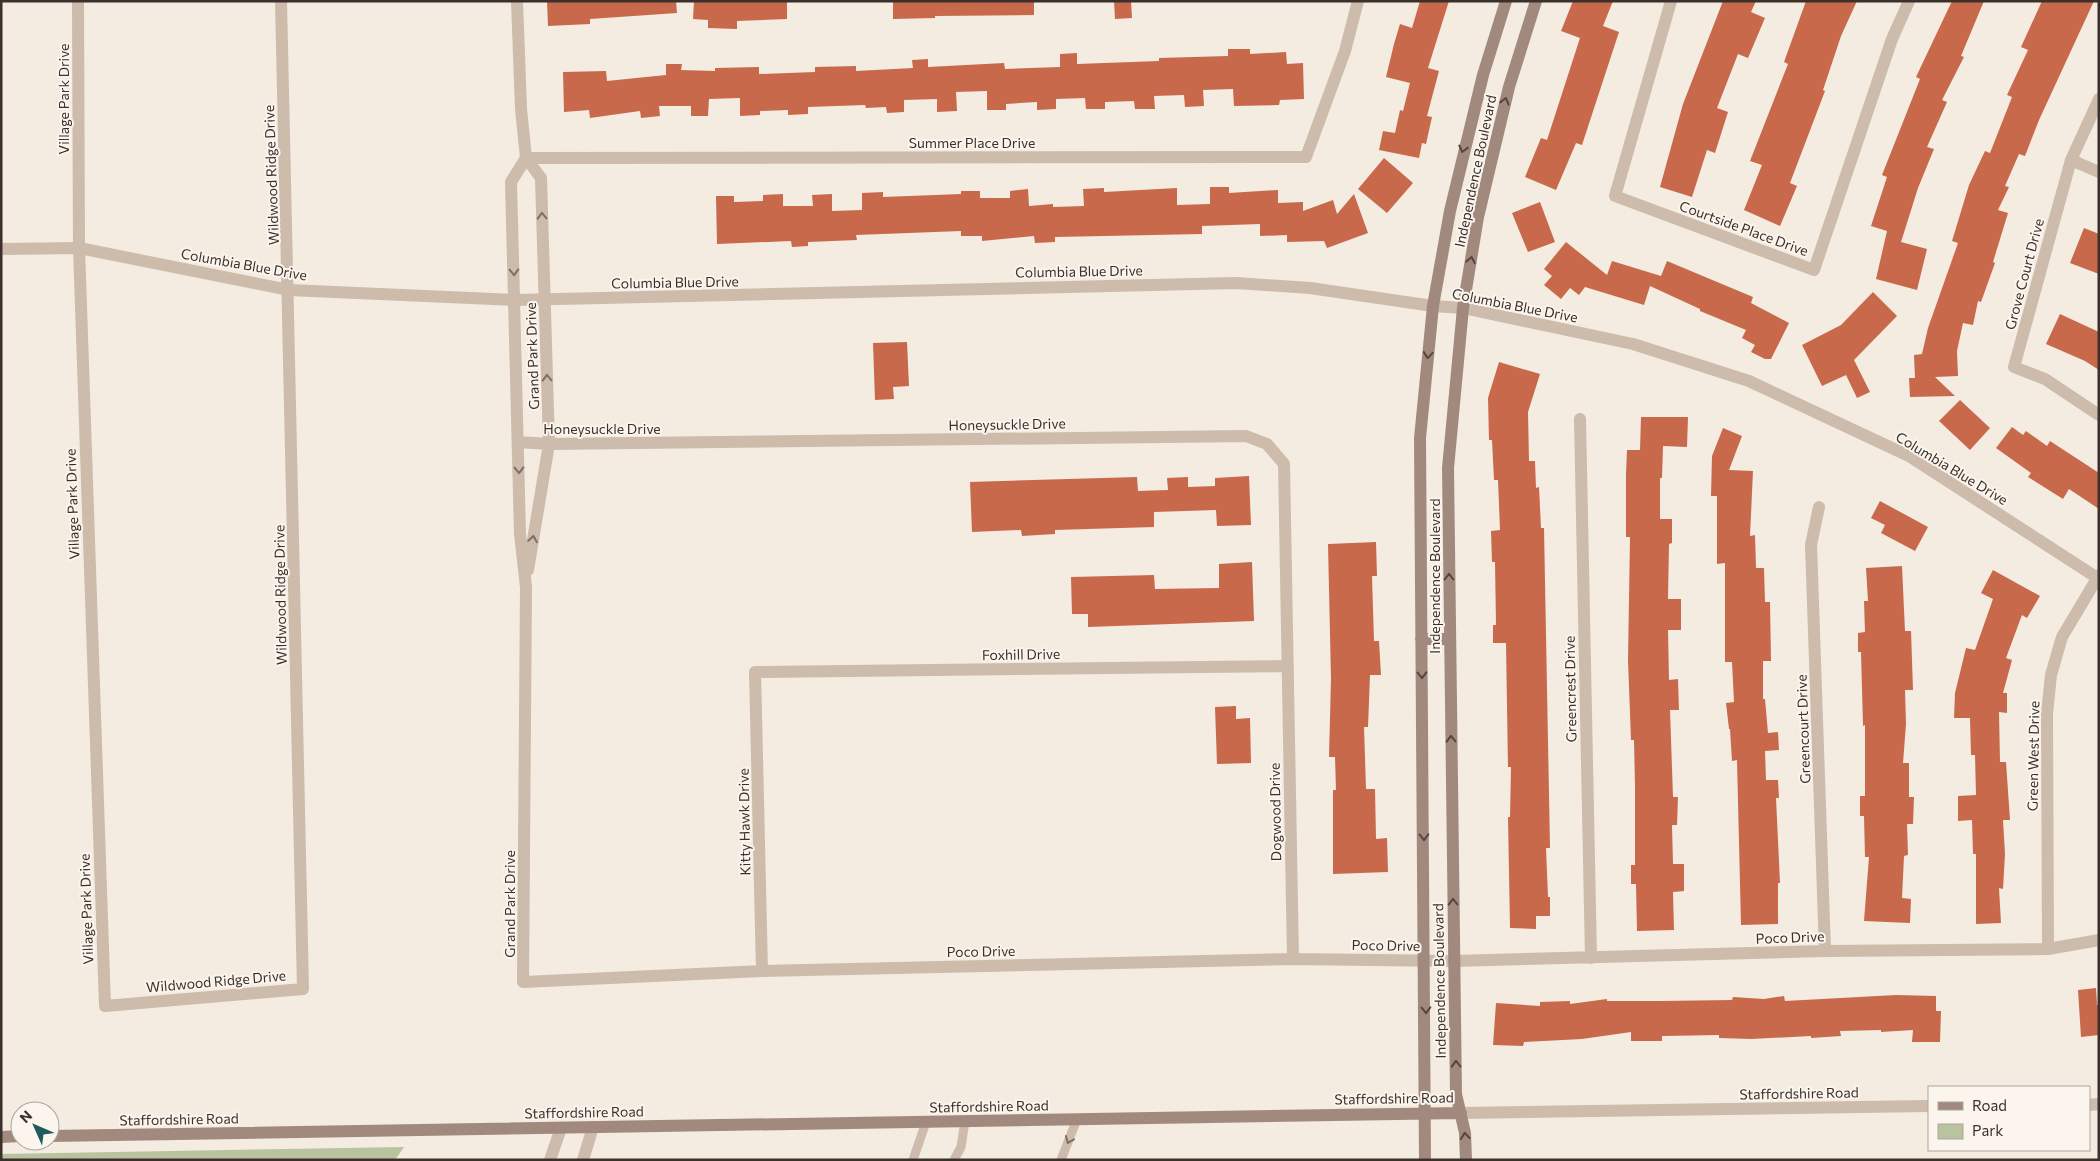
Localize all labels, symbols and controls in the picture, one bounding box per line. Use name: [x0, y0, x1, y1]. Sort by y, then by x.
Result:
street label: Village Park Drive: [55, 44, 72, 154]
street label: Independence Boulevard: [1451, 93, 1499, 249]
one-way arrow: [1499, 96, 1510, 105]
street label: Wildwood Ridge Drive: [260, 105, 282, 245]
street label: Summer Place Drive: [909, 134, 1035, 151]
one-way arrow: [1459, 144, 1469, 152]
street label: Courtside Place Drive: [1677, 197, 1811, 259]
one-way arrow: [537, 211, 548, 219]
street label: Grove Court Drive: [2001, 217, 2047, 331]
street label: Columbia Blue Drive: [180, 245, 308, 283]
one-way arrow: [1465, 255, 1475, 264]
street label: Columbia Blue Drive: [1015, 261, 1143, 281]
one-way arrow: [509, 268, 519, 276]
street label: Columbia Blue Drive: [611, 272, 739, 292]
street label: Columbia Blue Drive: [1451, 284, 1579, 326]
street label: Grand Park Drive: [522, 302, 542, 410]
one-way arrow: [1423, 351, 1434, 359]
one-way arrow: [542, 374, 553, 382]
street label: Honeysuckle Drive: [948, 414, 1066, 434]
street label: Honeysuckle Drive: [543, 420, 661, 437]
street label: Columbia Blue Drive: [1893, 428, 2011, 508]
street label: Village Park Drive: [62, 448, 82, 560]
one-way arrow: [514, 466, 524, 474]
street label: Independence Boulevard: [1426, 498, 1443, 654]
street label: Wildwood Ridge Drive: [270, 525, 290, 665]
one-way arrow: [528, 535, 538, 544]
one-way arrow: [1444, 573, 1454, 580]
street label: Greencrest Drive: [1561, 636, 1579, 742]
street label: Foxhill Drive: [982, 645, 1060, 663]
one-way arrow: [1416, 671, 1427, 679]
street label: Greencourt Drive: [1793, 674, 1813, 784]
street label: Green West Drive: [2024, 701, 2042, 811]
one-way arrow: [1445, 735, 1456, 743]
street label: Dogwood Drive: [1266, 763, 1284, 861]
street label: Kitty Hawk Drive: [735, 768, 753, 876]
one-way arrow: [1419, 834, 1429, 841]
street label: Grand Park Drive: [501, 850, 518, 958]
street label: Village Park Drive: [76, 853, 96, 965]
one-way arrow: [1448, 898, 1458, 906]
street label: Independence Boulevard: [1429, 903, 1449, 1059]
street label: Poco Drive: [1755, 927, 1825, 947]
street label: Poco Drive: [1352, 936, 1420, 954]
street label: Poco Drive: [947, 942, 1015, 960]
street label: Wildwood Ridge Drive: [145, 966, 287, 996]
one-way arrow: [1421, 1006, 1431, 1014]
one-way arrow: [1451, 1060, 1461, 1068]
street label: Staffordshire Road: [1739, 1083, 1859, 1103]
legend: [1928, 1086, 2090, 1151]
street label: Staffordshire Road: [1334, 1088, 1454, 1108]
street label: Staffordshire Road: [929, 1096, 1049, 1116]
text: Road: [1972, 1096, 2007, 1114]
north arrow: [10, 1101, 60, 1151]
street label: Staffordshire Road: [524, 1102, 644, 1122]
text: N: [16, 1107, 35, 1126]
street label: Staffordshire Road: [119, 1109, 239, 1129]
text: Park: [1972, 1121, 2003, 1139]
one-way arrow: [1460, 1132, 1471, 1140]
one-way arrow: [1065, 1135, 1075, 1143]

